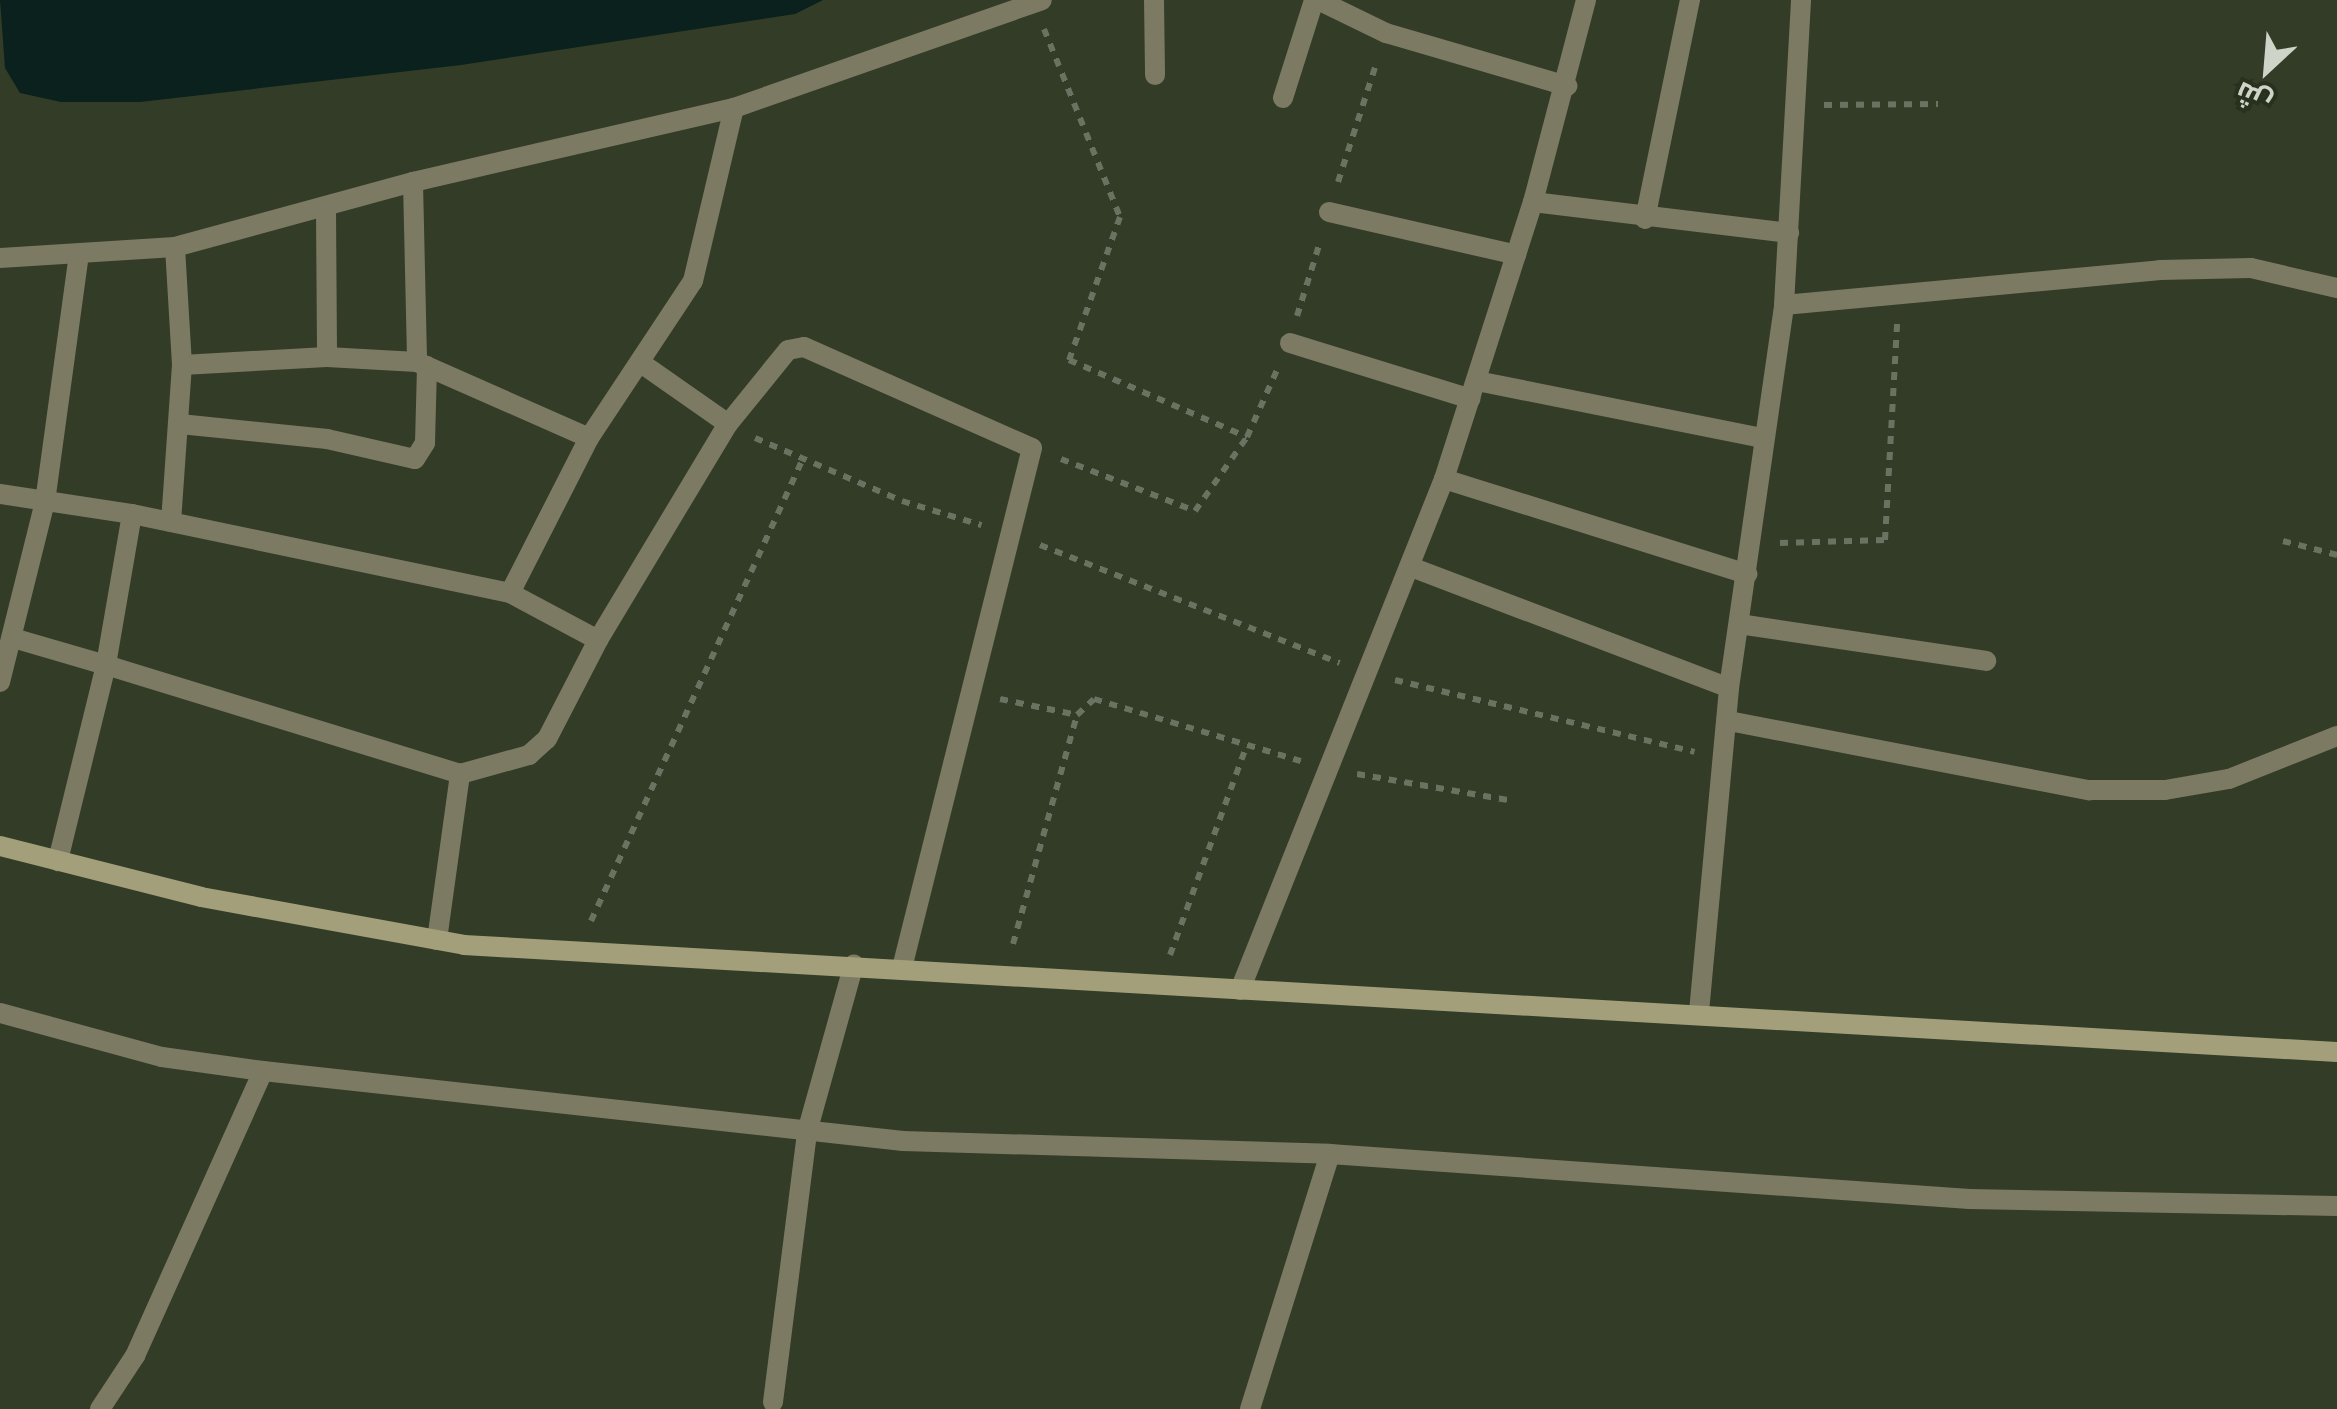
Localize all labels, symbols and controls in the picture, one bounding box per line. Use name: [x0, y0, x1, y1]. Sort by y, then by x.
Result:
north arrow: [2217, 20, 2317, 120]
text: ش: [2229, 73, 2278, 122]

